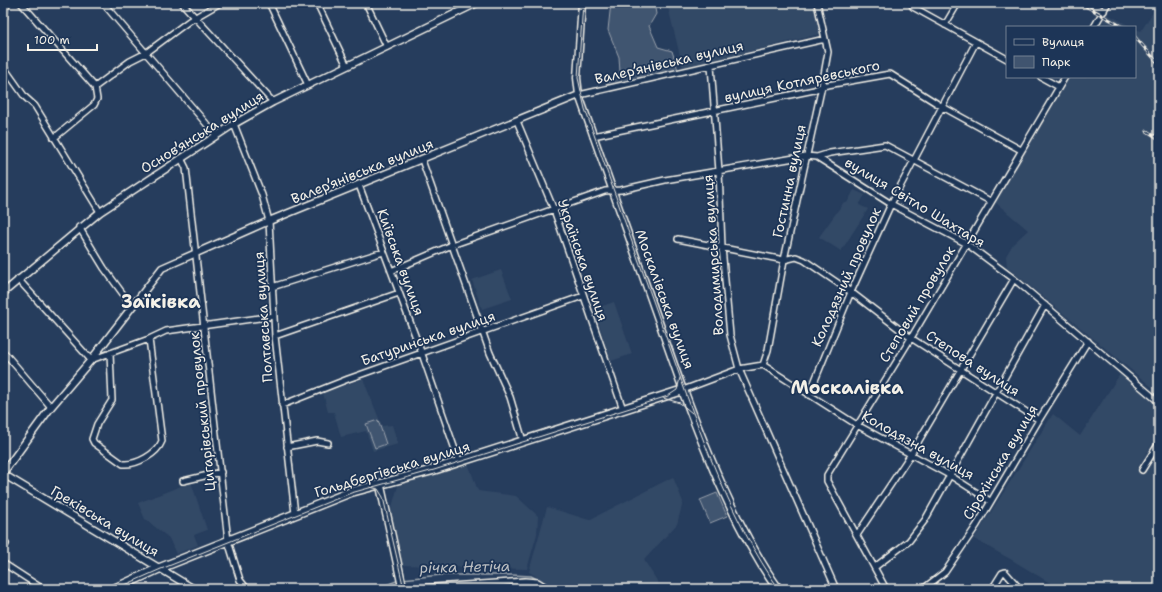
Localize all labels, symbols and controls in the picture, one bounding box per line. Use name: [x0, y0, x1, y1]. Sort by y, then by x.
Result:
scale bar: [28, 26, 97, 52]
legend: [1006, 26, 1136, 78]
text: 100 m: [34, 32, 70, 48]
text: Вулиця: [1042, 34, 1084, 50]
street label: Валер’янівська вулиця: [593, 36, 745, 88]
text: Парк: [1042, 54, 1071, 70]
street label: вулиця Котляревського: [723, 56, 881, 106]
street label: Основ’янська вулиця: [137, 87, 267, 177]
street label: Гостинна вулиця: [768, 123, 810, 239]
street label: Валер’янівська вулиця: [288, 134, 436, 208]
street label: вулиця Світло Шахтаря: [842, 153, 988, 251]
street label: Володимирська вулиця: [698, 174, 728, 336]
street label: Українська вулиця: [554, 197, 612, 323]
street label: Колодязний провулок: [807, 204, 885, 349]
street label: Київська вулиця: [373, 206, 429, 318]
street label: Москалівська вулиця: [631, 227, 699, 371]
street label: Степовий провулок: [875, 242, 959, 366]
street label: Полтавська вулиця: [249, 251, 277, 383]
district label: Заїківка: [121, 290, 201, 314]
street label: Батуринська вулиця: [359, 307, 497, 369]
street label: Степова вулиця: [923, 326, 1023, 400]
street label: Цигарівський провулок: [185, 331, 219, 492]
district label: Москалівка: [790, 376, 904, 400]
street label: Сірохінська вулиця: [958, 401, 1042, 523]
street label: Колодязна вулиця: [858, 407, 978, 483]
street label: Гольдбергівська вулиця: [312, 437, 472, 501]
street label: Греківська вулиця: [47, 481, 163, 561]
water label: річка Нетіча: [419, 556, 510, 578]

